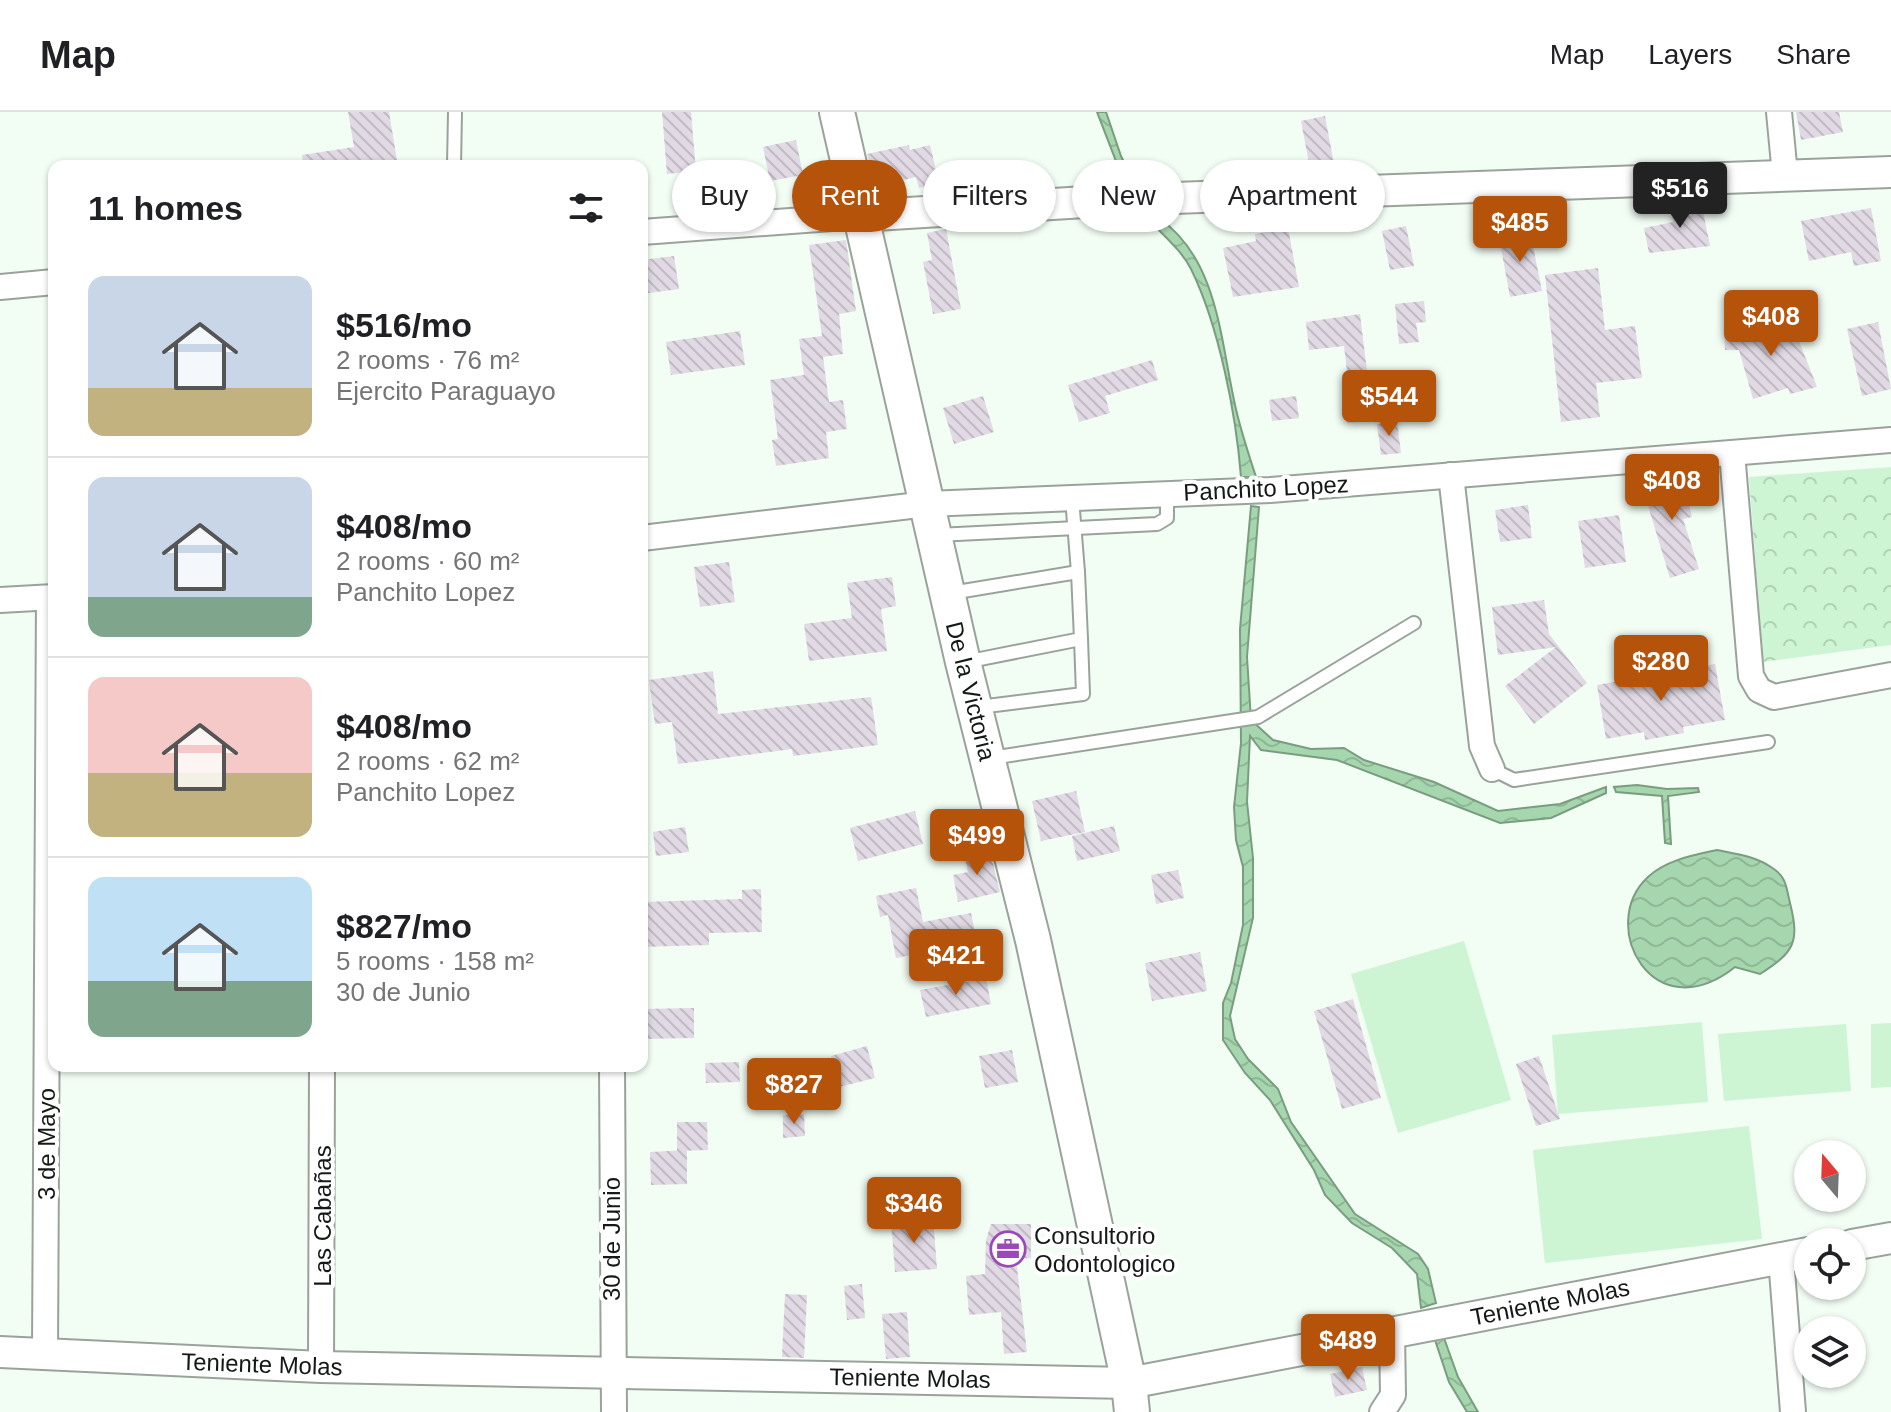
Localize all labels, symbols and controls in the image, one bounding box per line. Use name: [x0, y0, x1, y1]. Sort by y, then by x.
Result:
text: Map: [40, 34, 116, 76]
text: Map: [1550, 39, 1604, 70]
text: Layers: [1648, 39, 1732, 70]
text: Share: [1776, 39, 1851, 70]
chip: Buy: [672, 160, 776, 232]
chip: Rent: [792, 160, 907, 232]
chip: Filters: [923, 160, 1056, 232]
chip: New: [1072, 160, 1184, 232]
chip: Apartment: [1200, 160, 1385, 232]
pin: $516: [1633, 162, 1727, 230]
text: $516: [1651, 173, 1709, 203]
icon: filters: [564, 186, 608, 230]
text: 11 homes: [88, 189, 243, 227]
pin: $485: [1473, 196, 1567, 264]
text: $485: [1491, 207, 1549, 237]
pin: $408: [1724, 290, 1818, 358]
text: $408: [1742, 301, 1800, 331]
text: $516/mo: [336, 306, 472, 344]
icon: home: [152, 308, 248, 404]
text: 2 rooms · 76 m²: [336, 345, 520, 375]
pin: $544: [1342, 370, 1436, 438]
text: Ejercito Paraguayo: [336, 376, 556, 406]
text: $544: [1360, 381, 1418, 411]
pin: $408: [1625, 454, 1719, 522]
text: $408: [1643, 465, 1701, 495]
street label: Panchito Lopez: [1183, 470, 1349, 506]
text: $408/mo: [336, 507, 472, 545]
icon: home: [152, 509, 248, 605]
text: 2 rooms · 60 m²: [336, 546, 520, 576]
text: Panchito Lopez: [336, 577, 515, 607]
street label: De la Victoria: [941, 619, 1001, 764]
pin: $280: [1614, 635, 1708, 703]
text: $280: [1632, 646, 1690, 676]
text: $408/mo: [336, 707, 472, 745]
icon: home: [152, 709, 248, 805]
text: 2 rooms · 62 m²: [336, 746, 520, 776]
text: Panchito Lopez: [336, 777, 515, 807]
pin: $499: [930, 809, 1024, 877]
text: $499: [948, 820, 1006, 850]
text: $827/mo: [336, 907, 472, 945]
icon: home: [152, 909, 248, 1005]
pin: $421: [909, 929, 1003, 997]
text: $421: [927, 940, 985, 970]
text: 5 rooms · 158 m²: [336, 946, 534, 976]
text: 30 de Junio: [336, 977, 470, 1007]
pin: $827: [747, 1058, 841, 1126]
text: $827: [765, 1069, 823, 1099]
street label: 3 de Mayo: [33, 1088, 60, 1200]
north arrow: [1794, 1140, 1866, 1212]
map controls: [1794, 1140, 1866, 1388]
street label: Las Cabañas: [309, 1145, 336, 1287]
street label: 30 de Junio: [598, 1177, 625, 1301]
pin: $346: [867, 1177, 961, 1245]
text: $346: [885, 1188, 943, 1218]
place label: Consultorio Odontologico: [1034, 1222, 1175, 1277]
button: locate: [1794, 1228, 1866, 1300]
office icon: Consultorio Odontologico: [989, 1230, 1027, 1268]
street label: Teniente Molas: [1468, 1273, 1632, 1331]
pin: $489: [1301, 1314, 1395, 1382]
button: layers: [1794, 1316, 1866, 1388]
text: $489: [1319, 1325, 1377, 1355]
street label: Teniente Molas: [181, 1348, 343, 1380]
street label: Teniente Molas: [829, 1363, 991, 1393]

